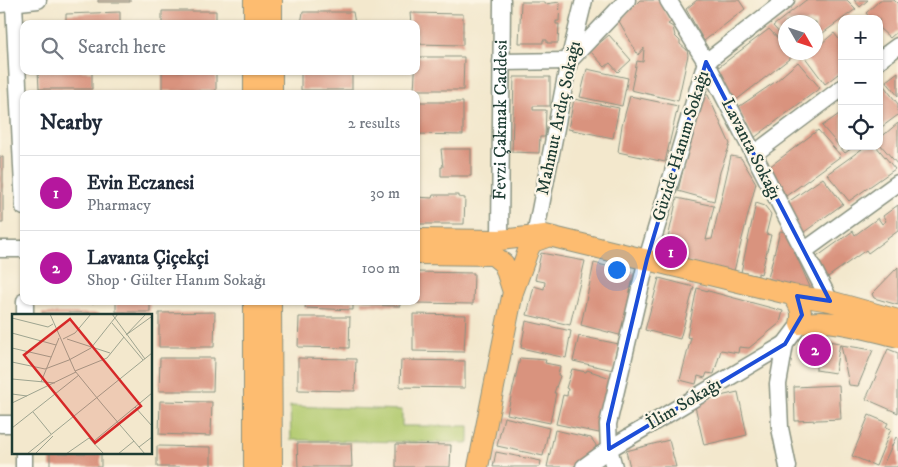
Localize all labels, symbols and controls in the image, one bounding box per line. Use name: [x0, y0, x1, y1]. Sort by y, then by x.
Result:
north arrow: [778, 15, 823, 60]
map controls: [838, 15, 883, 150]
button: +: [838, 15, 883, 60]
search box: [20, 20, 420, 75]
icon: search: [38, 34, 66, 62]
text: Search here: [78, 36, 166, 59]
street label: Mahmut Ardıç Sokağı: [532, 39, 586, 197]
street label: Fevzi Çakmak Caddesi: [489, 40, 513, 200]
button: −: [838, 60, 883, 105]
street label: Güzide Hanım Sokağı: [648, 68, 714, 224]
street label: Lavanta Sokağı: [716, 95, 786, 203]
button: locate: [838, 105, 883, 150]
text: Nearby: [40, 110, 102, 136]
text: 2 results: [348, 113, 400, 133]
text: Evin Eczanesi: [87, 172, 194, 195]
text: 1: [53, 183, 59, 203]
text: 30 m: [370, 183, 400, 203]
text: Pharmacy: [87, 195, 151, 215]
pin: 1: [655, 233, 687, 271]
text: Lavanta Çiçekçi: [87, 247, 209, 270]
your location: [604, 257, 630, 283]
text: 2: [52, 258, 60, 278]
text: 100 m: [362, 258, 400, 278]
text: Shop · Gülter Hanım Sokağı: [87, 270, 266, 290]
inset map: [12, 314, 152, 454]
pin: 2: [799, 331, 831, 369]
street label: İlim Sokağı: [642, 372, 725, 435]

